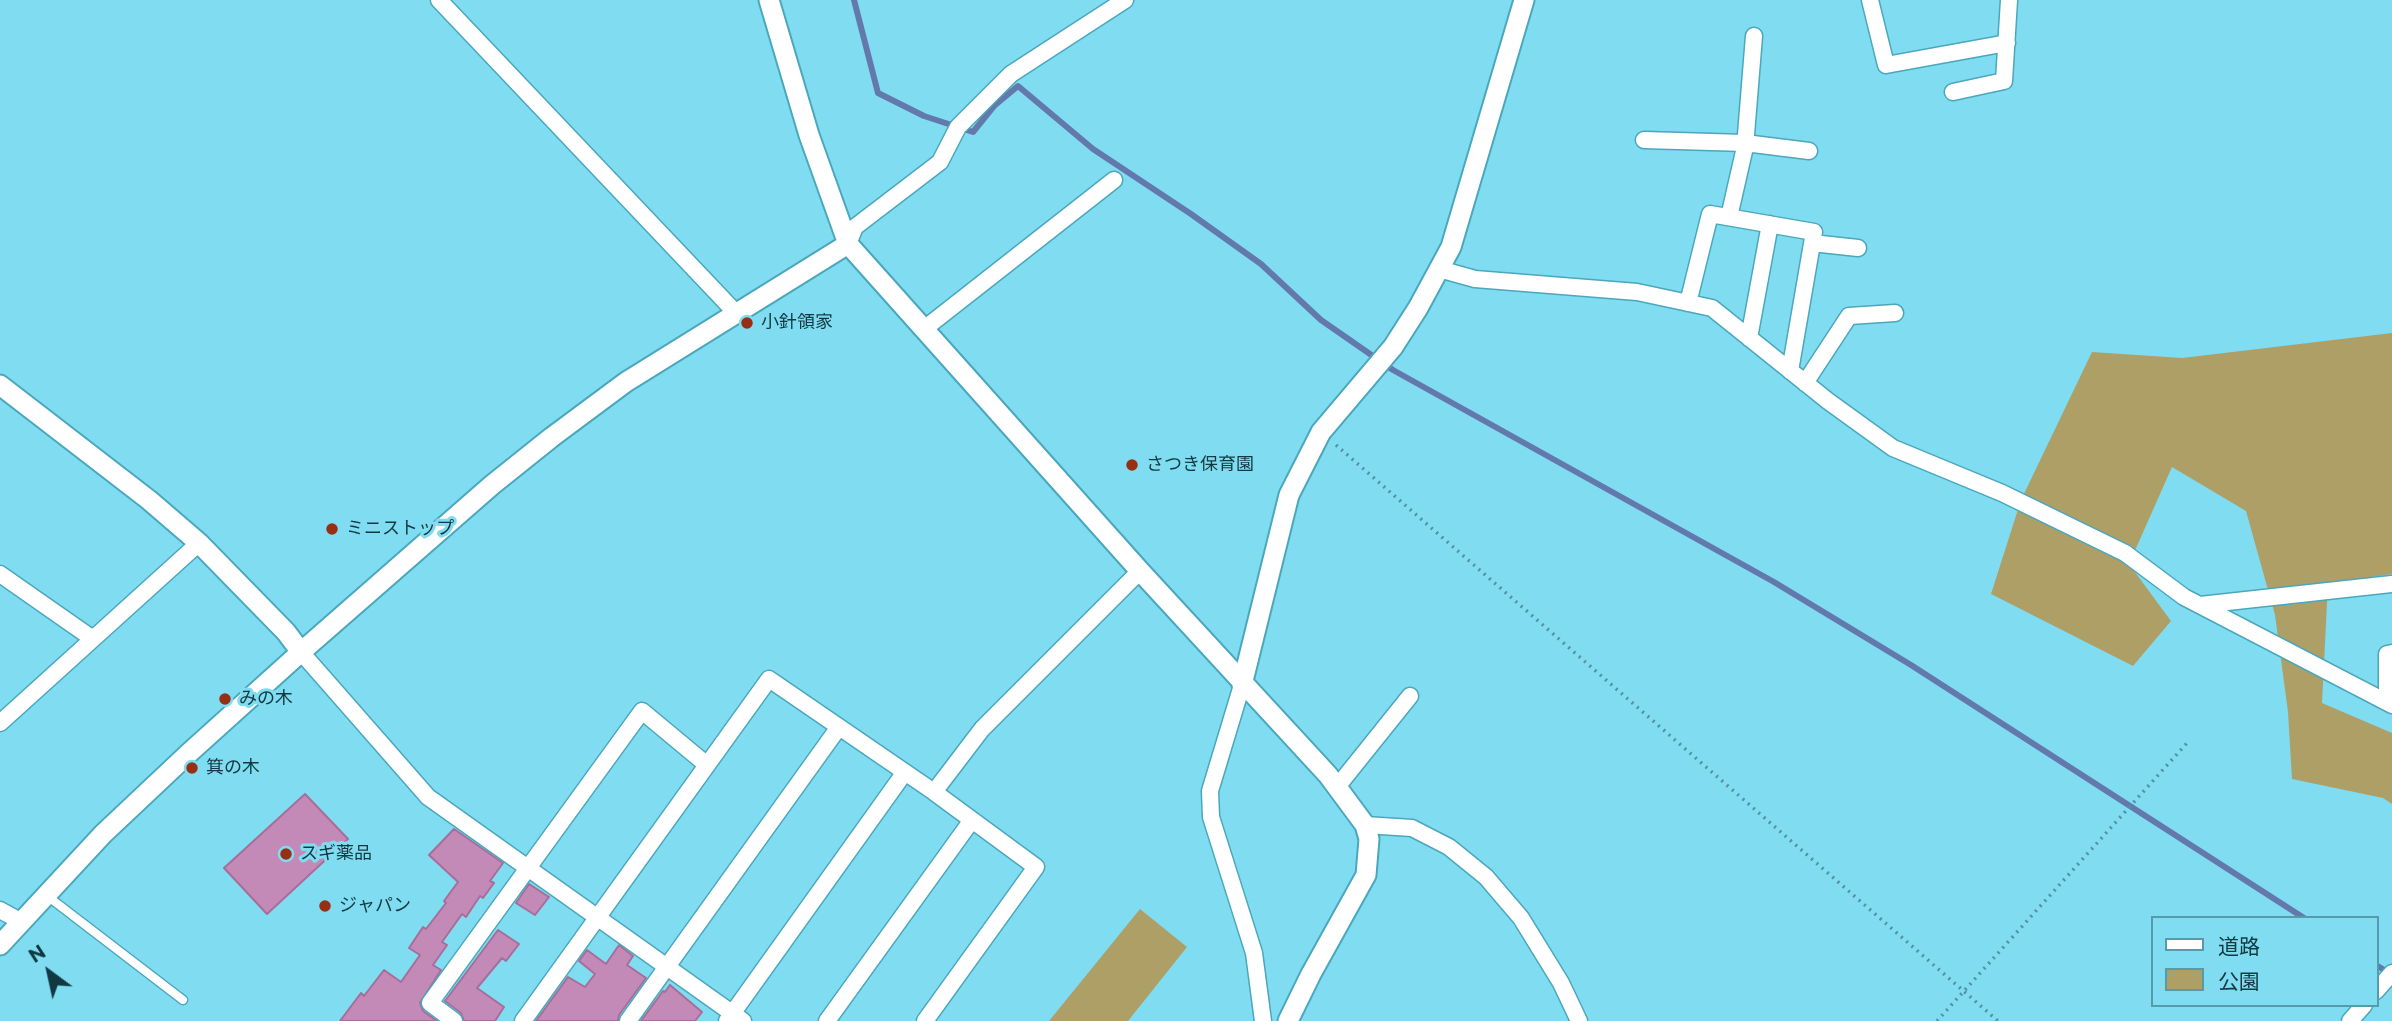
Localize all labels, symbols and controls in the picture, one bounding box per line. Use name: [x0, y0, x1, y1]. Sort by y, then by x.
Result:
place label: 小針領家: [761, 312, 833, 334]
marker: 小針領家: [739, 315, 755, 331]
place label: さつき保育園: [1146, 454, 1254, 476]
marker: さつき保育園: [1124, 457, 1140, 473]
place label: ミニストップ: [346, 518, 454, 540]
marker: ミニストップ: [324, 521, 340, 537]
place label: みの木: [239, 688, 293, 710]
marker: みの木: [217, 691, 233, 707]
place label: 箕の木: [206, 757, 260, 779]
marker: 箕の木: [184, 760, 200, 776]
place label: スギ薬品: [300, 843, 372, 865]
marker: スギ薬品: [278, 846, 294, 862]
place label: ジャパン: [339, 895, 411, 917]
marker: ジャパン: [317, 898, 333, 914]
legend: [2150, 916, 2378, 1007]
text: 道路: [2218, 934, 2260, 959]
north arrow: [14, 937, 84, 1007]
text: N: [25, 940, 50, 968]
text: 公園: [2218, 969, 2260, 994]

